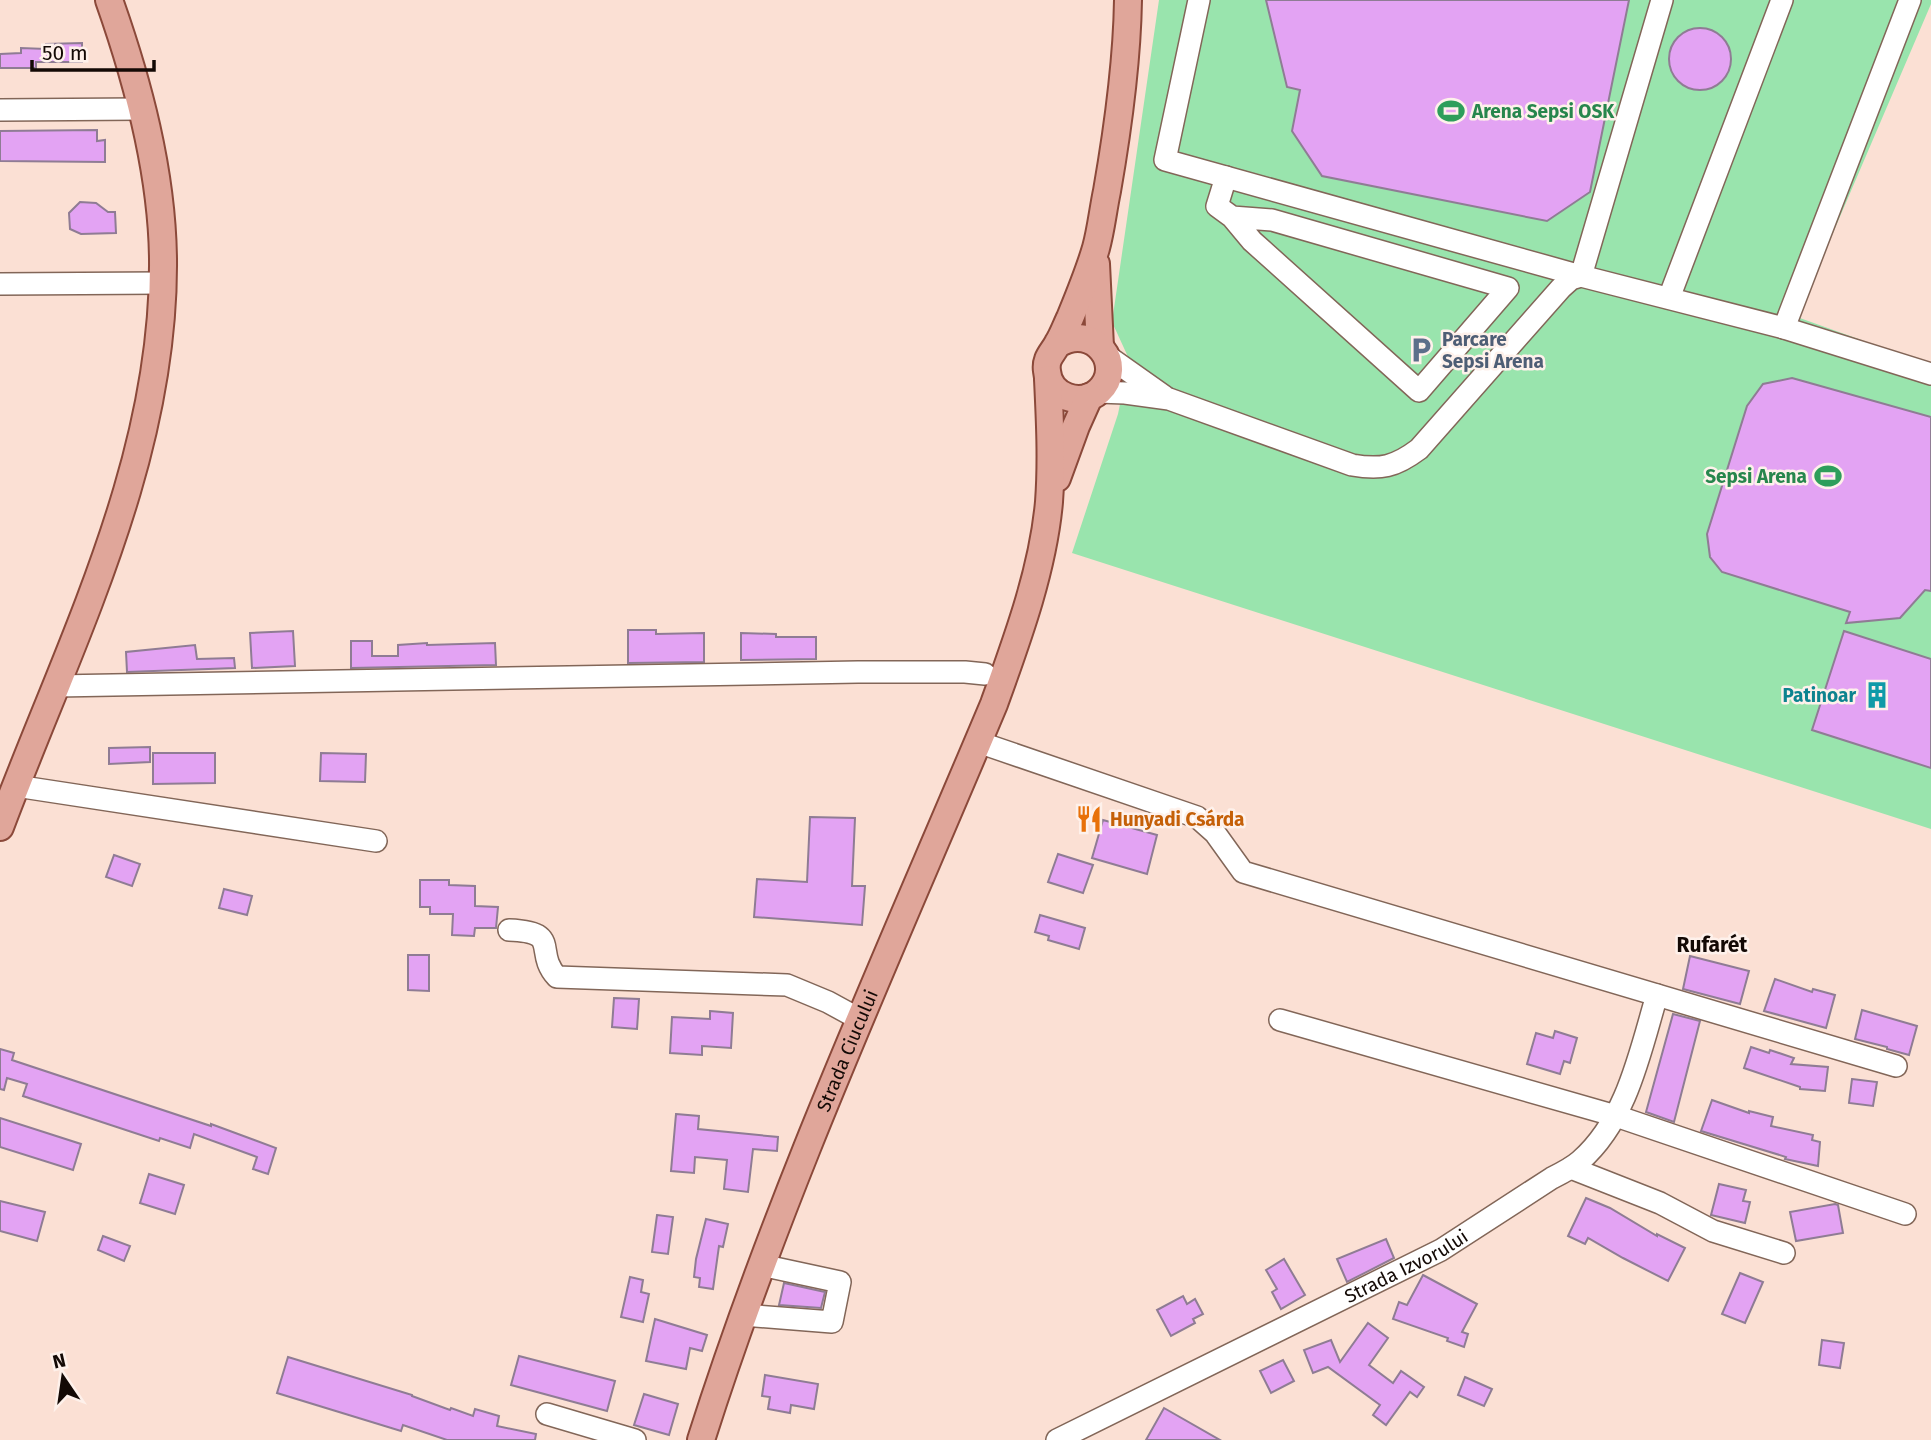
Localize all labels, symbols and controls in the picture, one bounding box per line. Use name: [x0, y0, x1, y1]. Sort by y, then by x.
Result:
scale bar: [32, 28, 154, 72]
text: 50 m: [42, 40, 88, 66]
sports icon: Arena Sepsi OSK: [1436, 96, 1466, 126]
place label: Arena Sepsi OSK: [1471, 100, 1615, 123]
place label: Parcare Sepsi Arena: [1442, 328, 1544, 373]
parking icon: Parcare Sepsi Arena: [1406, 335, 1436, 365]
sports icon: Sepsi Arena: [1813, 461, 1843, 491]
place label: Sepsi Arena: [1705, 465, 1807, 488]
building icon: Patinoar: [1862, 680, 1892, 710]
place label: Patinoar: [1783, 684, 1856, 707]
restaurant icon: Hunyadi Csárda: [1074, 804, 1104, 834]
place label: Hunyadi Csárda: [1110, 808, 1245, 831]
district label: Rufarét: [1677, 932, 1748, 958]
street label: Strada Ciucului: [812, 986, 883, 1115]
street label: Strada Izvorului: [1341, 1225, 1472, 1308]
north arrow: [28, 1342, 98, 1412]
text: N: [51, 1348, 68, 1374]

